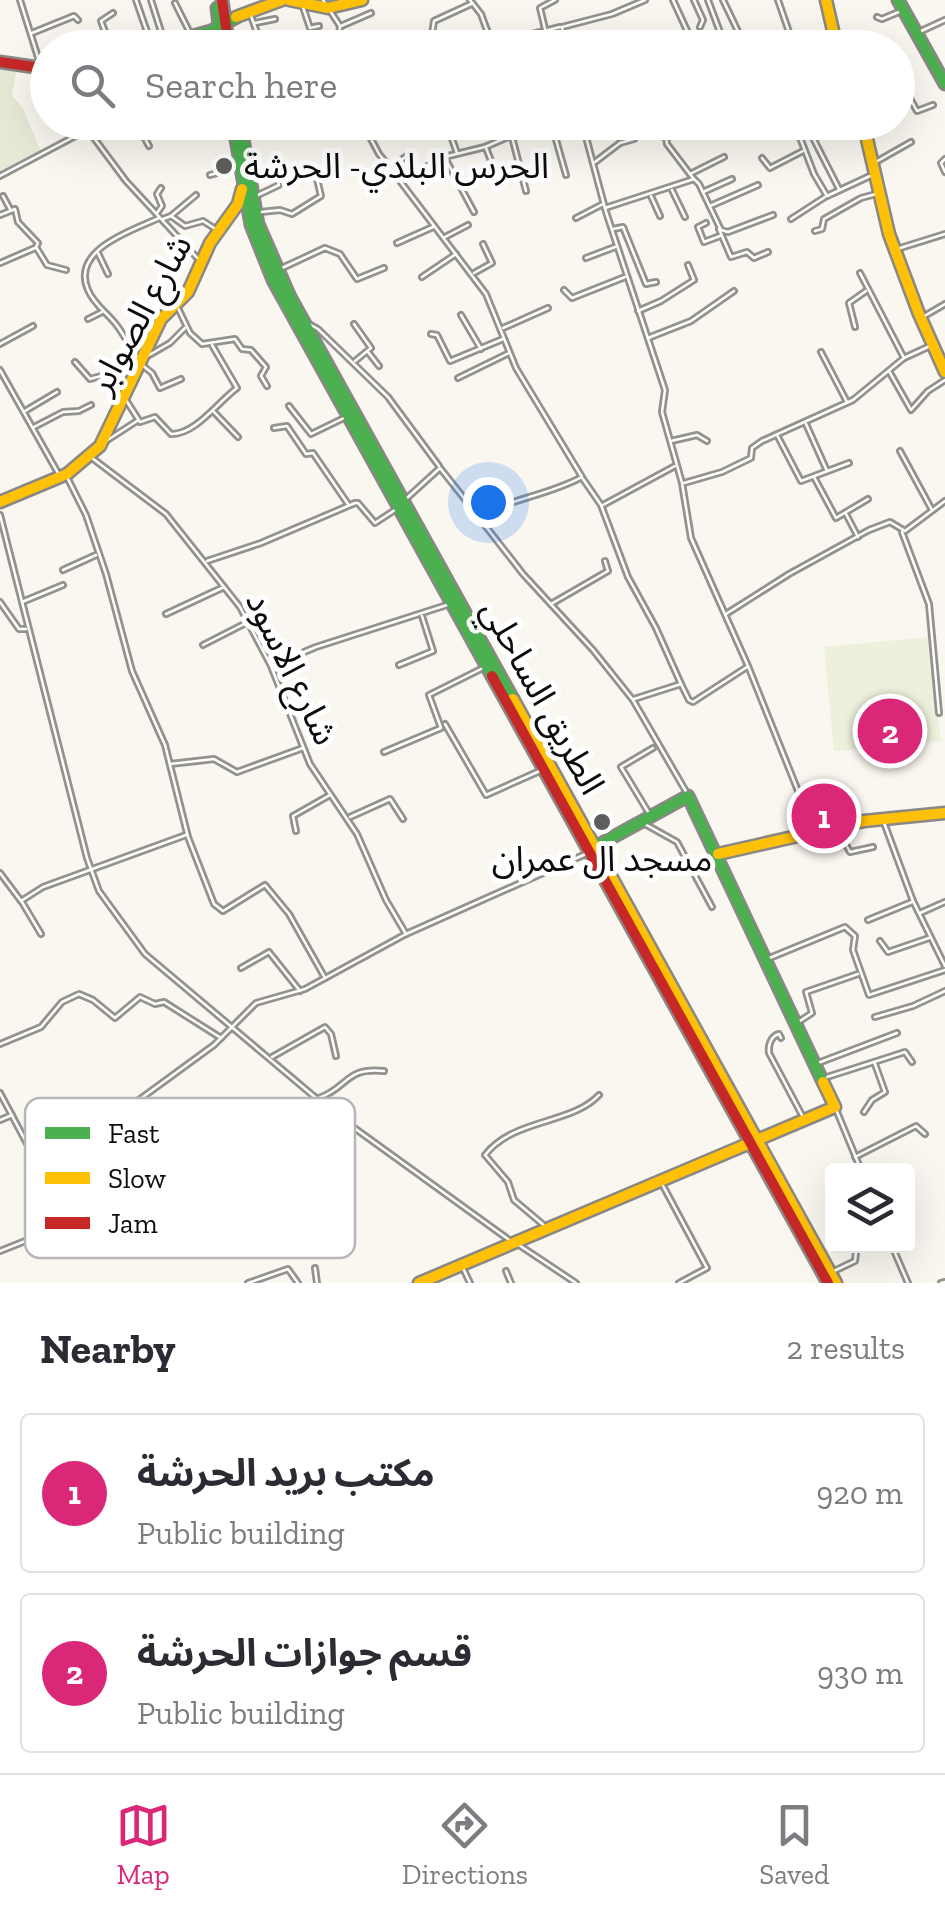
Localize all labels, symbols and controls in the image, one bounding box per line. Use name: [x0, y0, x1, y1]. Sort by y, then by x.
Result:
search box: [30, 30, 915, 140]
icon: search: [65, 58, 120, 113]
text: Search here: [145, 62, 337, 108]
place label: الحرس البلدي- الحرشة: [244, 145, 549, 193]
marker: الحرس البلدي- الحرشة: [213, 155, 235, 177]
street label: شارع الصوابر: [79, 227, 205, 404]
your location: [463, 477, 514, 528]
street label: شارع الاسود: [232, 584, 347, 754]
street label: الطريق الساحلي: [467, 592, 614, 805]
pin: 2: [858, 694, 922, 768]
pin: 1: [792, 778, 856, 854]
marker: مسجد ال عمران: [591, 811, 613, 833]
place label: مسجد ال عمران: [492, 838, 712, 880]
legend: [25, 1098, 355, 1258]
text: Fast: [108, 1117, 160, 1150]
text: Slow: [108, 1162, 166, 1195]
map controls: [825, 1163, 915, 1253]
button: layers: [825, 1163, 915, 1253]
text: Jam: [108, 1207, 158, 1240]
text: Nearby: [40, 1323, 176, 1374]
text: 2 results: [786, 1329, 905, 1367]
text: مكتب بريد الحرشة: [137, 1450, 435, 1496]
text: 1: [68, 1474, 81, 1512]
text: 920 m: [816, 1474, 903, 1512]
text: Public building: [137, 1514, 345, 1552]
text: قسم جوازات الحرشة: [137, 1630, 472, 1676]
text: 2: [66, 1654, 83, 1692]
text: 930 m: [817, 1654, 903, 1692]
text: Public building: [137, 1694, 345, 1732]
tab: Map: [116, 1798, 171, 1891]
tab: Directions: [402, 1798, 528, 1891]
tab: Saved: [759, 1798, 829, 1891]

